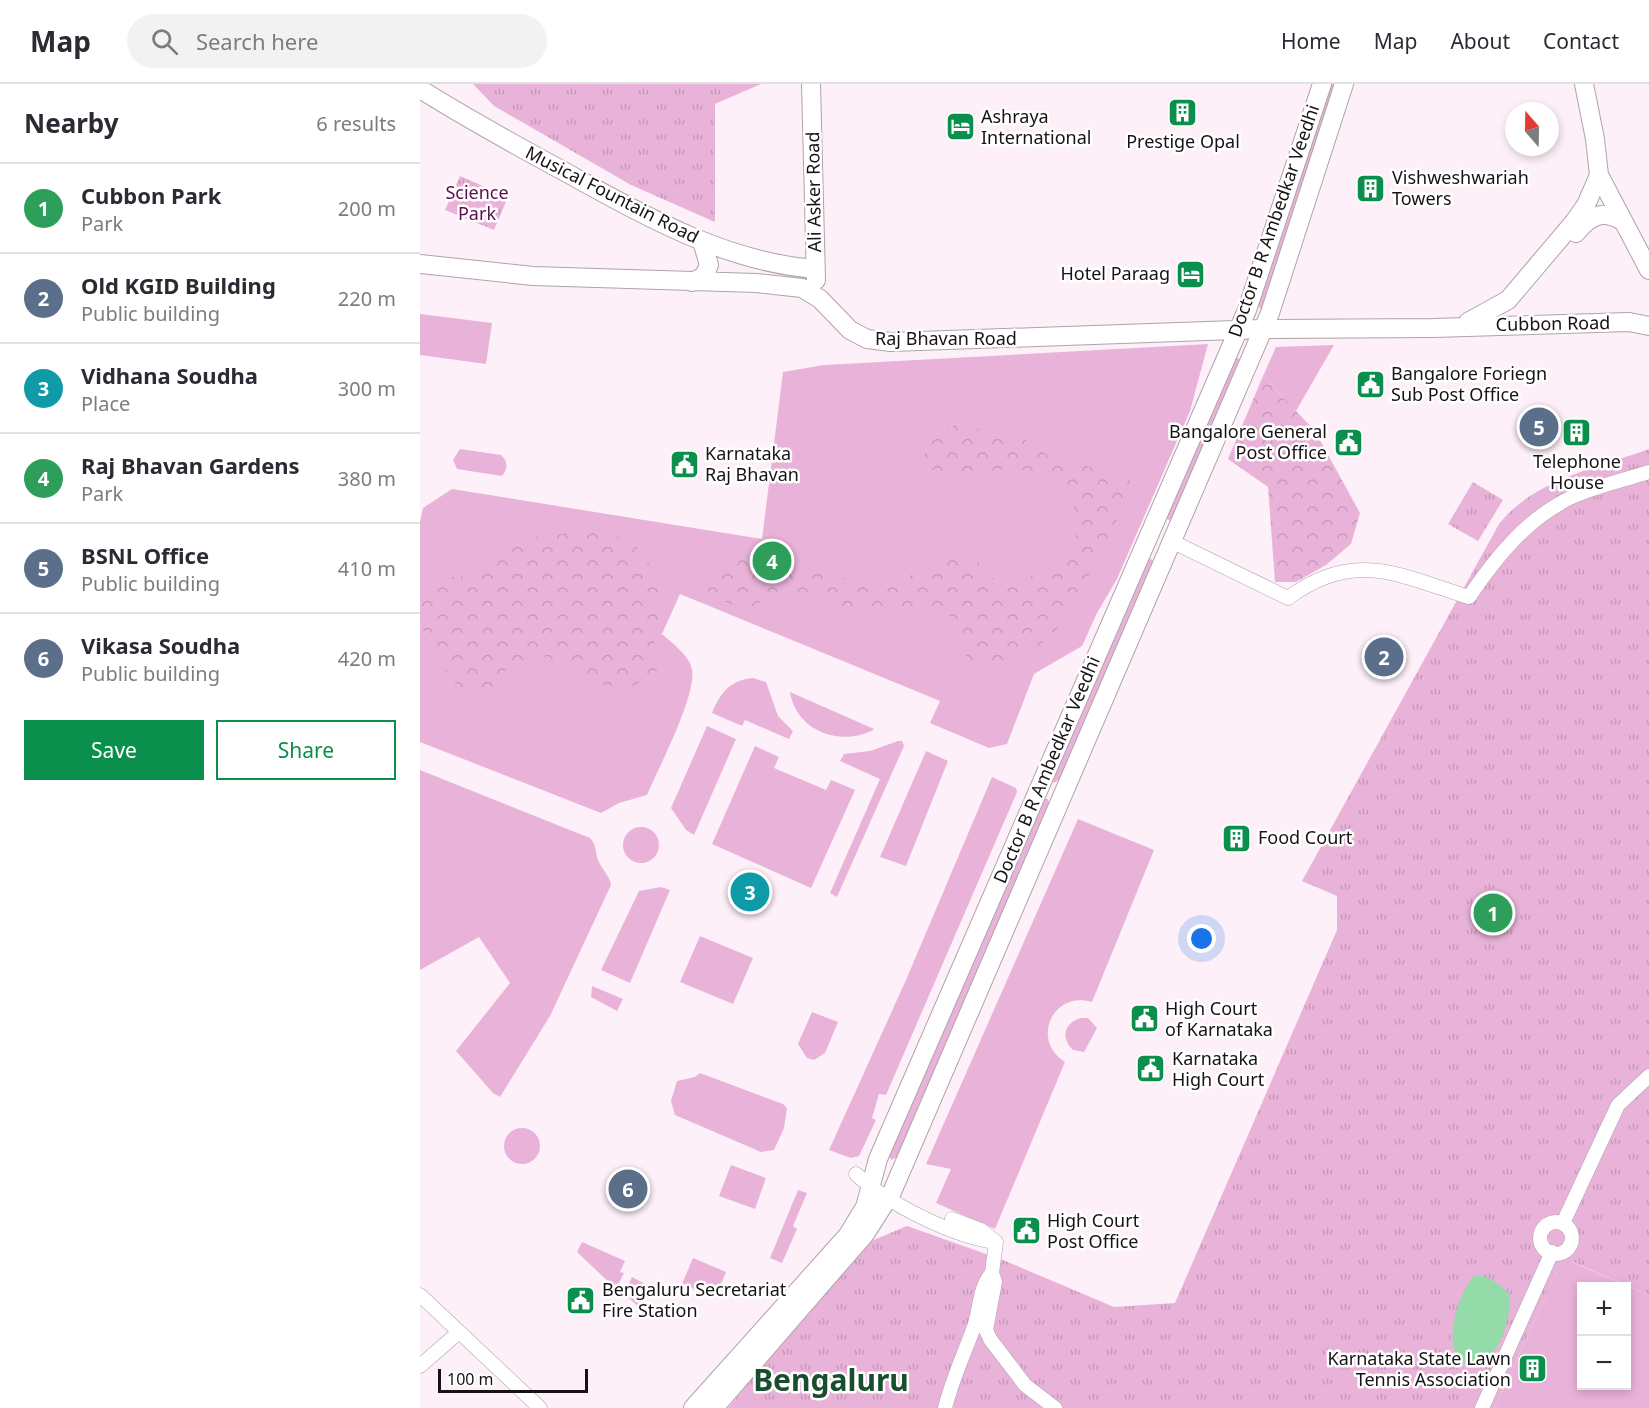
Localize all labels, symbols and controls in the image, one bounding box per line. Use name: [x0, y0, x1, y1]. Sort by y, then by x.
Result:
search box: [127, 14, 547, 68]
text: Map: [30, 22, 91, 60]
icon: search: [148, 25, 181, 58]
text: Search here: [196, 26, 318, 56]
text: Home: [1281, 27, 1341, 55]
text: Map: [1374, 27, 1417, 55]
text: About: [1450, 27, 1510, 55]
text: Contact: [1543, 27, 1619, 55]
building icon: Prestige Opal: [1167, 97, 1199, 129]
street label: Doctor B R Ambedkar Veedhi: [1222, 101, 1324, 340]
north arrow: [1505, 102, 1559, 156]
place label: Ashraya International: [981, 104, 1091, 149]
text: Nearby: [24, 105, 119, 141]
text: 6 results: [316, 110, 396, 137]
hotel icon: Ashraya International: [944, 111, 976, 143]
place label: Prestige Opal: [1126, 129, 1240, 153]
street label: Ali Asker Road: [800, 131, 826, 253]
street label: Musical Fountain Road: [522, 140, 703, 248]
place label: Vishweshwariah Towers: [1392, 165, 1529, 210]
building icon: Vishweshwariah Towers: [1355, 172, 1387, 204]
text: Cubbon Park: [81, 180, 221, 210]
park label: Science Park: [445, 180, 509, 225]
text: 1: [38, 195, 49, 222]
text: 200 m: [338, 195, 396, 222]
text: Park: [81, 210, 123, 237]
hotel icon: Hotel Paraag: [1175, 258, 1207, 290]
place label: Hotel Paraag: [1060, 261, 1170, 285]
text: Old KGID Building: [81, 270, 276, 300]
text: 2: [38, 285, 49, 312]
text: 220 m: [338, 285, 396, 312]
text: Public building: [81, 300, 220, 327]
street label: Cubbon Road: [1495, 310, 1610, 336]
street label: Raj Bhavan Road: [875, 326, 1017, 350]
text: Vidhana Soudha: [81, 360, 258, 390]
place label: Bangalore Foriegn Sub Post Office: [1391, 361, 1547, 406]
public building icon: Bangalore Foriegn Sub Post Office: [1354, 368, 1386, 400]
text: 3: [38, 375, 49, 402]
text: 300 m: [338, 375, 396, 402]
text: Place: [81, 390, 130, 417]
pin: 5: [1520, 404, 1558, 450]
building icon: Telephone House: [1561, 417, 1593, 449]
place label: Bangalore General Post Office: [1169, 419, 1327, 464]
public building icon: Bangalore General Post Office: [1332, 426, 1364, 458]
place label: Karnataka Raj Bhavan: [705, 441, 799, 486]
public building icon: Karnataka Raj Bhavan: [668, 448, 700, 480]
place label: Telephone House: [1533, 449, 1621, 494]
text: Raj Bhavan Gardens: [81, 450, 300, 480]
text: 4: [38, 465, 49, 492]
text: 380 m: [338, 465, 396, 492]
text: Park: [81, 480, 123, 507]
pin: 4: [752, 538, 792, 584]
text: BSNL Office: [81, 540, 209, 570]
text: 5: [38, 555, 49, 582]
text: 410 m: [338, 555, 396, 582]
text: Public building: [81, 570, 220, 597]
text: Vikasa Soudha: [81, 630, 240, 660]
pin: 2: [1364, 634, 1404, 680]
text: 6: [38, 645, 49, 672]
text: 420 m: [338, 645, 396, 672]
street label: Doctor B R Ambedkar Veedhi: [987, 652, 1105, 887]
text: Public building: [81, 660, 220, 687]
button: Save: [24, 720, 204, 780]
button: Share: [216, 720, 396, 780]
building icon: Food Court: [1221, 822, 1253, 854]
place label: Food Court: [1258, 825, 1353, 849]
pin: 3: [730, 870, 770, 914]
pin: 1: [1474, 890, 1512, 936]
your location: [1187, 924, 1216, 953]
place label: High Court of Karnataka: [1165, 996, 1273, 1041]
public building icon: High Court of Karnataka: [1128, 1003, 1160, 1035]
place label: Karnataka High Court: [1172, 1046, 1265, 1091]
public building icon: Karnataka High Court: [1135, 1053, 1167, 1085]
pin: 6: [608, 1166, 648, 1212]
place label: High Court Post Office: [1047, 1208, 1140, 1253]
public building icon: High Court Post Office: [1010, 1215, 1042, 1247]
place label: Bengaluru Secretariat Fire Station: [602, 1277, 787, 1322]
map controls: [1577, 1282, 1631, 1390]
button: +: [1577, 1282, 1631, 1336]
public building icon: Bengaluru Secretariat Fire Station: [565, 1284, 597, 1316]
button: −: [1577, 1336, 1631, 1390]
place label: Karnataka State Lawn Tennis Association: [1328, 1346, 1511, 1391]
building icon: Karnataka State Lawn Tennis Association: [1516, 1353, 1548, 1385]
district label: Bengaluru: [753, 1359, 909, 1400]
scale bar: [438, 1366, 588, 1394]
text: 100 m: [447, 1368, 494, 1390]

